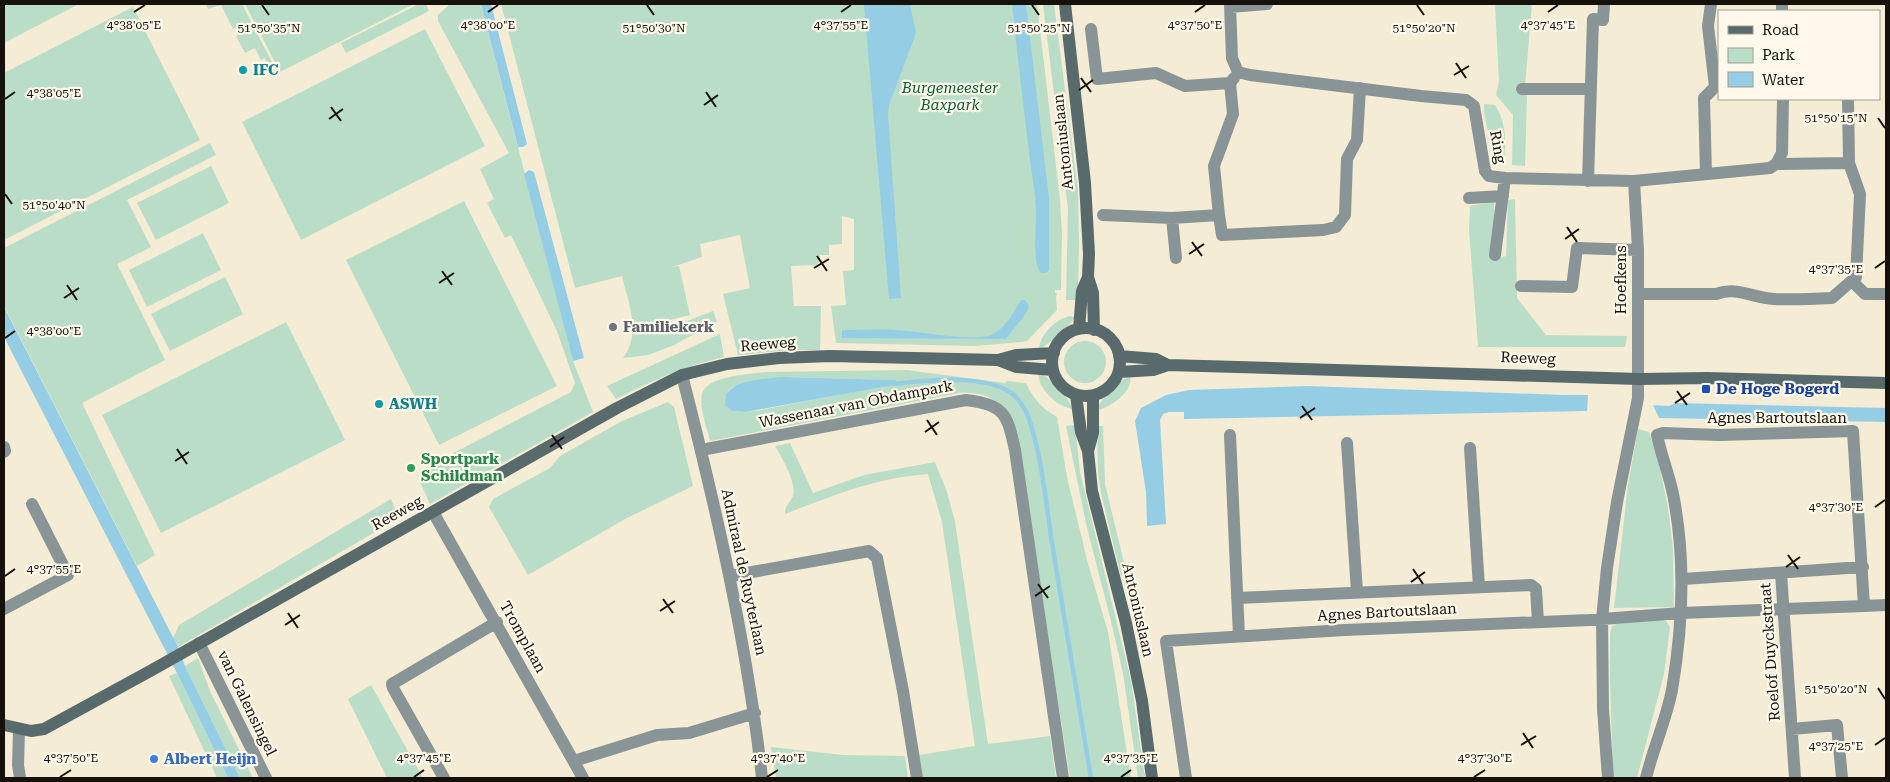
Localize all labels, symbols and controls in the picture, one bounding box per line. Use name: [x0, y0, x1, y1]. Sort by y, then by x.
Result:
legend: [1718, 10, 1880, 100]
text: 4°38'05"E: [107, 18, 161, 32]
text: 4°38'00"E: [461, 18, 515, 32]
text: 4°37'55"E: [814, 18, 868, 32]
text: 4°37'50"E: [1168, 18, 1222, 32]
text: 4°37'45"E: [1521, 18, 1575, 32]
text: 51°50'35"N: [237, 21, 301, 35]
text: 51°50'30"N: [622, 21, 686, 35]
text: 51°50'25"N: [1007, 21, 1071, 35]
text: 51°50'20"N: [1392, 21, 1456, 35]
text: Road: [1762, 21, 1799, 39]
text: Park: [1762, 46, 1796, 64]
place label: IFC: [253, 61, 279, 79]
marker: IFC: [237, 64, 249, 76]
text: Water: [1762, 71, 1804, 89]
park label: Burgemeester Baxpark: [901, 79, 999, 114]
text: 4°38'05"E: [27, 86, 81, 100]
street label: Antoniuslaan: [1049, 93, 1077, 191]
text: 51°50'15"N: [1804, 111, 1868, 125]
street label: Ring: [1486, 129, 1510, 166]
text: 51°50'40"N: [22, 198, 86, 212]
street label: Hoefkens: [1612, 245, 1630, 315]
text: 4°37'35"E: [1809, 262, 1863, 276]
place label: Familiekerk: [623, 318, 715, 336]
marker: Familiekerk: [607, 321, 619, 333]
text: 4°38'00"E: [27, 324, 81, 338]
street label: Reeweg: [740, 333, 797, 355]
street label: Reeweg: [1500, 348, 1556, 368]
street label: Wassenaar van Obdampark: [757, 376, 955, 432]
place label: De Hoge Bogerd: [1716, 380, 1839, 398]
marker: De Hoge Bogerd: [1700, 383, 1712, 395]
place label: ASWH: [389, 395, 437, 413]
marker: ASWH: [373, 398, 385, 410]
street label: Agnes Bartoutslaan: [1707, 409, 1847, 427]
place label: Sportpark Schildman: [421, 450, 503, 485]
marker: Sportpark Schildman: [405, 462, 417, 474]
street label: Admiraal de Ruyterlaan: [718, 487, 771, 657]
street label: Reeweg: [368, 491, 426, 534]
text: 4°37'30"E: [1809, 500, 1863, 514]
street label: Antoniuslaan: [1118, 561, 1158, 659]
text: 4°37'55"E: [27, 562, 81, 576]
street label: Roelof Duyckstraat: [1756, 582, 1784, 722]
street label: Tromplaan: [496, 598, 550, 676]
street label: Agnes Bartoutslaan: [1317, 599, 1458, 625]
street label: van Galensingel: [214, 647, 280, 759]
text: 51°50'20"N: [1804, 682, 1868, 696]
text: 4°37'25"E: [1809, 739, 1863, 753]
place label: Albert Heijn: [164, 750, 256, 768]
text: 4°37'50"E: [44, 751, 98, 765]
text: 4°37'45"E: [397, 751, 451, 765]
text: 4°37'40"E: [751, 751, 805, 765]
text: 4°37'35"E: [1104, 751, 1158, 765]
text: 4°37'30"E: [1458, 751, 1512, 765]
marker: Albert Heijn: [148, 753, 160, 765]

